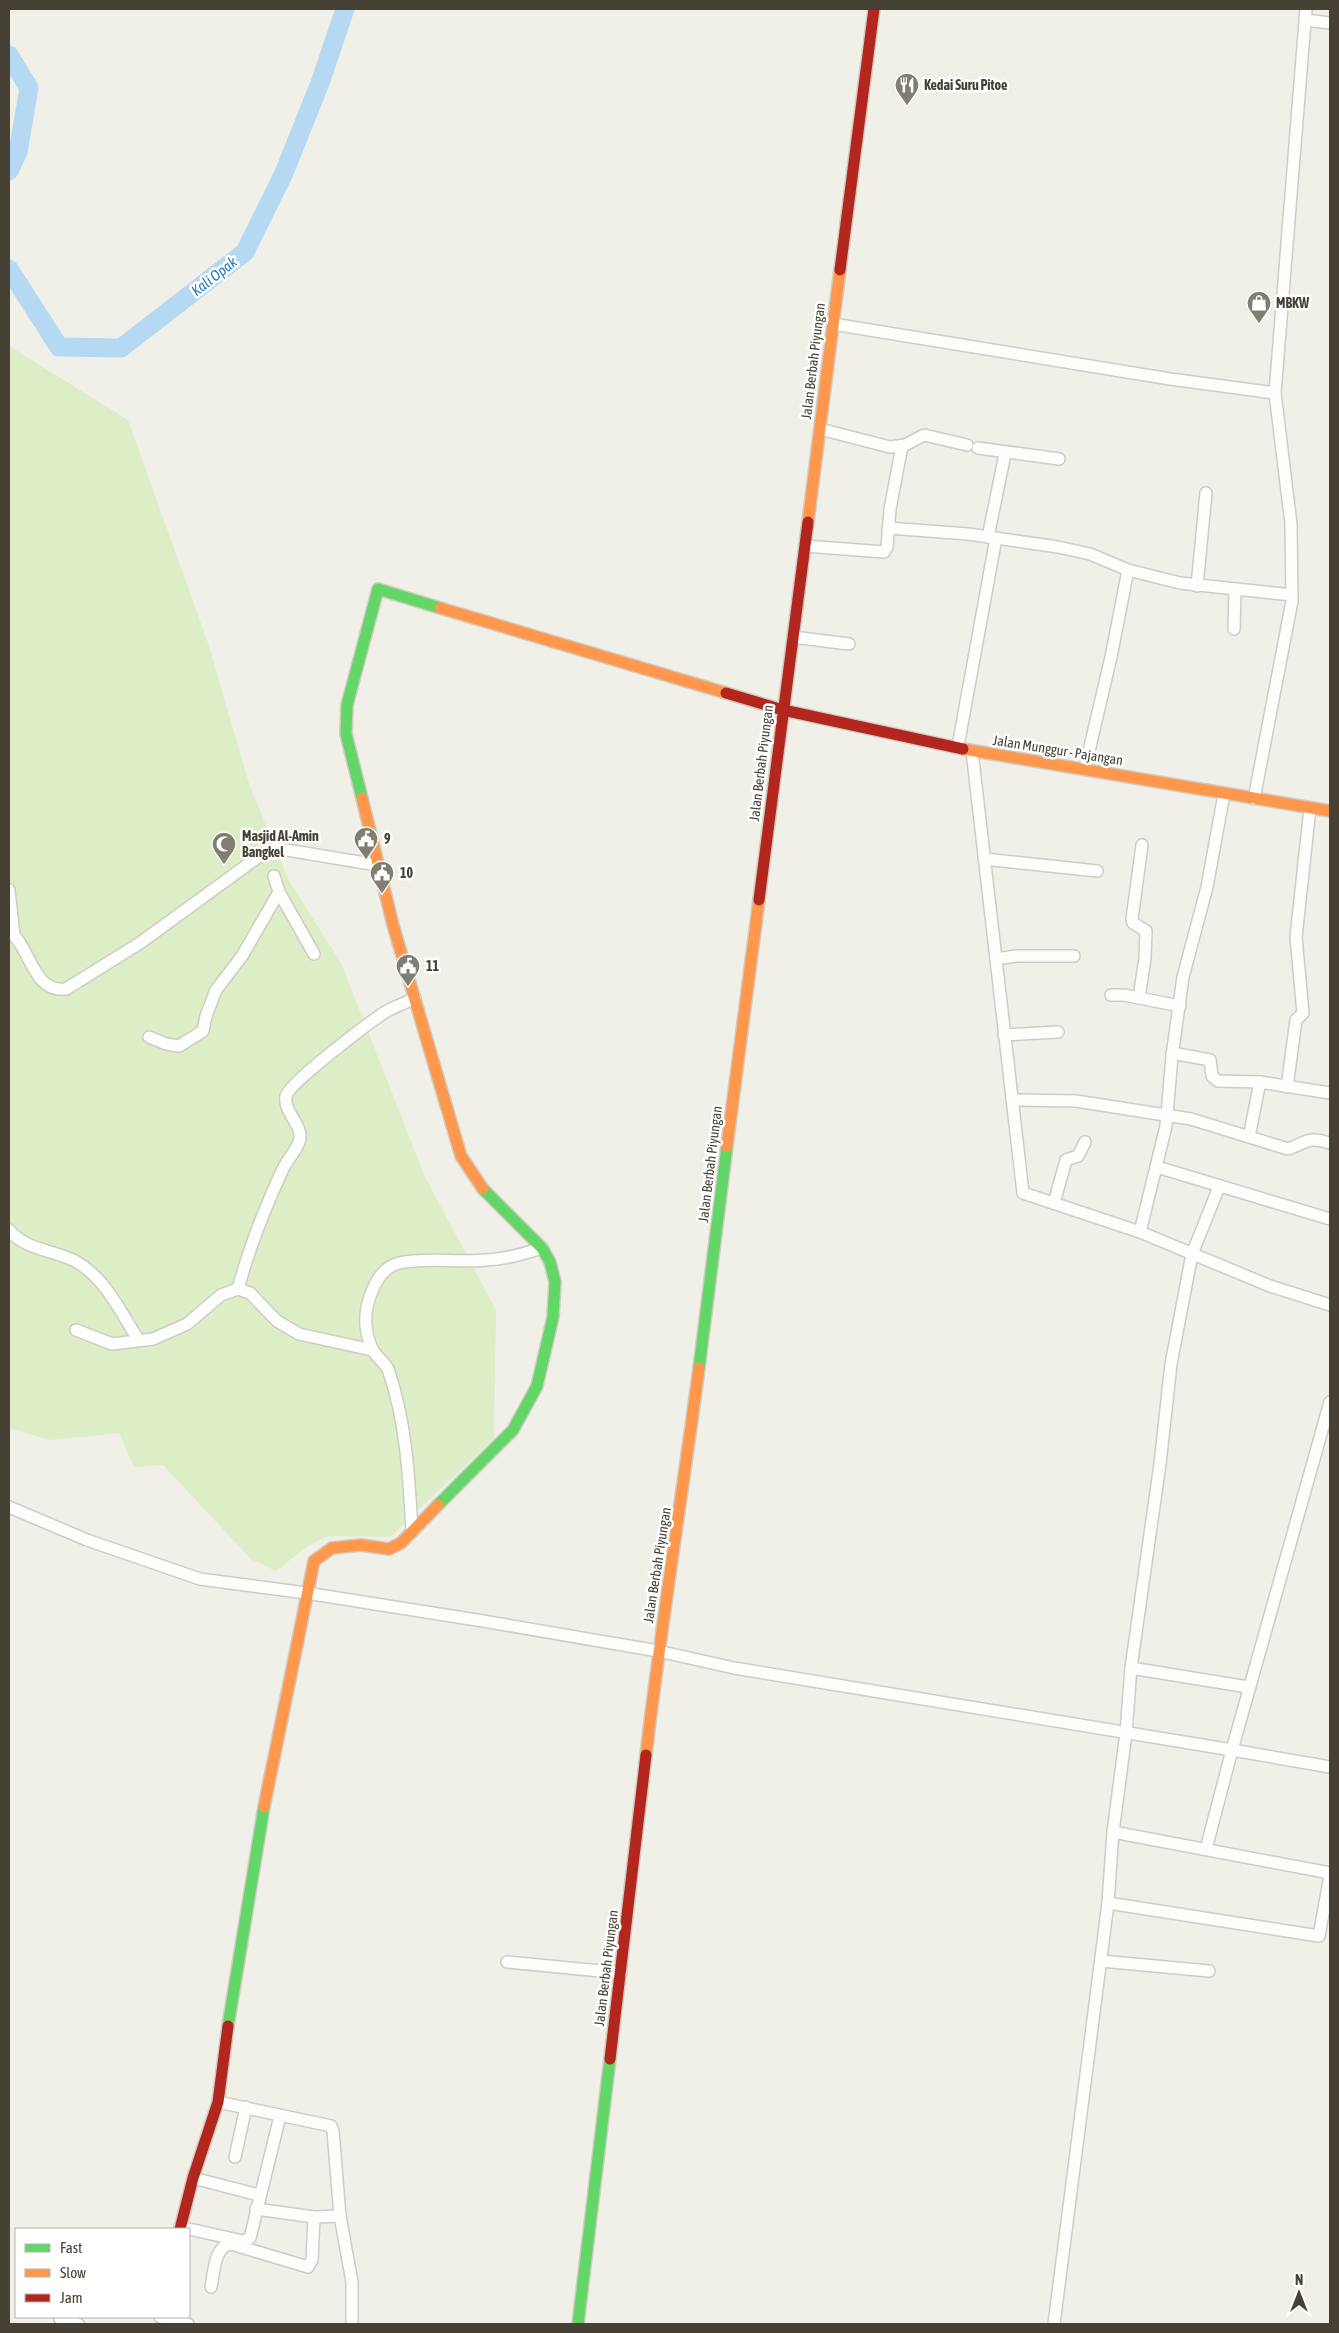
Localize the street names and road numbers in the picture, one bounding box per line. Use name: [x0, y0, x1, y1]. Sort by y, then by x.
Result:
street label: Jalan Berbah Piyungan: [798, 302, 828, 420]
street label: Jalan Berbah Piyungan: [746, 704, 776, 822]
street label: Jalan Munggur - Pajangan: [992, 732, 1124, 768]
street label: Jalan Berbah Piyungan: [695, 1105, 725, 1223]
street label: Jalan Berbah Piyungan: [640, 1506, 674, 1624]
street label: Jalan Berbah Piyungan: [591, 1909, 621, 2027]

